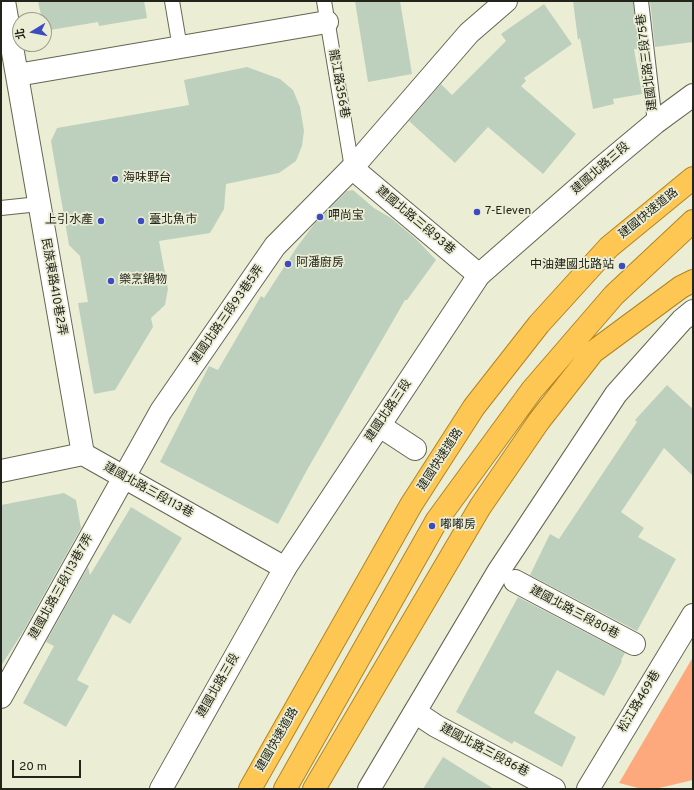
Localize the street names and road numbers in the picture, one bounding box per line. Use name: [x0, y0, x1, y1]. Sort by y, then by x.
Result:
street label: 建國北路三段75巷: [635, 13, 661, 111]
street label: 龍江路356巷: [325, 48, 351, 120]
street label: 建國北路三段: [569, 140, 633, 198]
street label: 建國北路三段93巷: [373, 184, 457, 258]
street label: 建國快速道路: [616, 186, 682, 242]
street label: 民族東路410巷2弄: [37, 237, 69, 337]
street label: 建國北路三段93巷5弄: [188, 263, 268, 367]
street label: 建國北路三段: [363, 377, 415, 445]
street label: 建國快速道路: [415, 426, 467, 494]
street label: 建國北路三段113巷: [101, 460, 195, 522]
street label: 建國北路三段113巷7弄: [27, 532, 97, 642]
street label: 建國北路三段80巷: [527, 583, 621, 643]
street label: 建國北路三段: [195, 651, 243, 721]
street label: 松江路469巷: [616, 669, 664, 735]
street label: 建國快速道路: [254, 705, 302, 775]
street label: 建國北路三段86巷: [437, 722, 531, 780]

